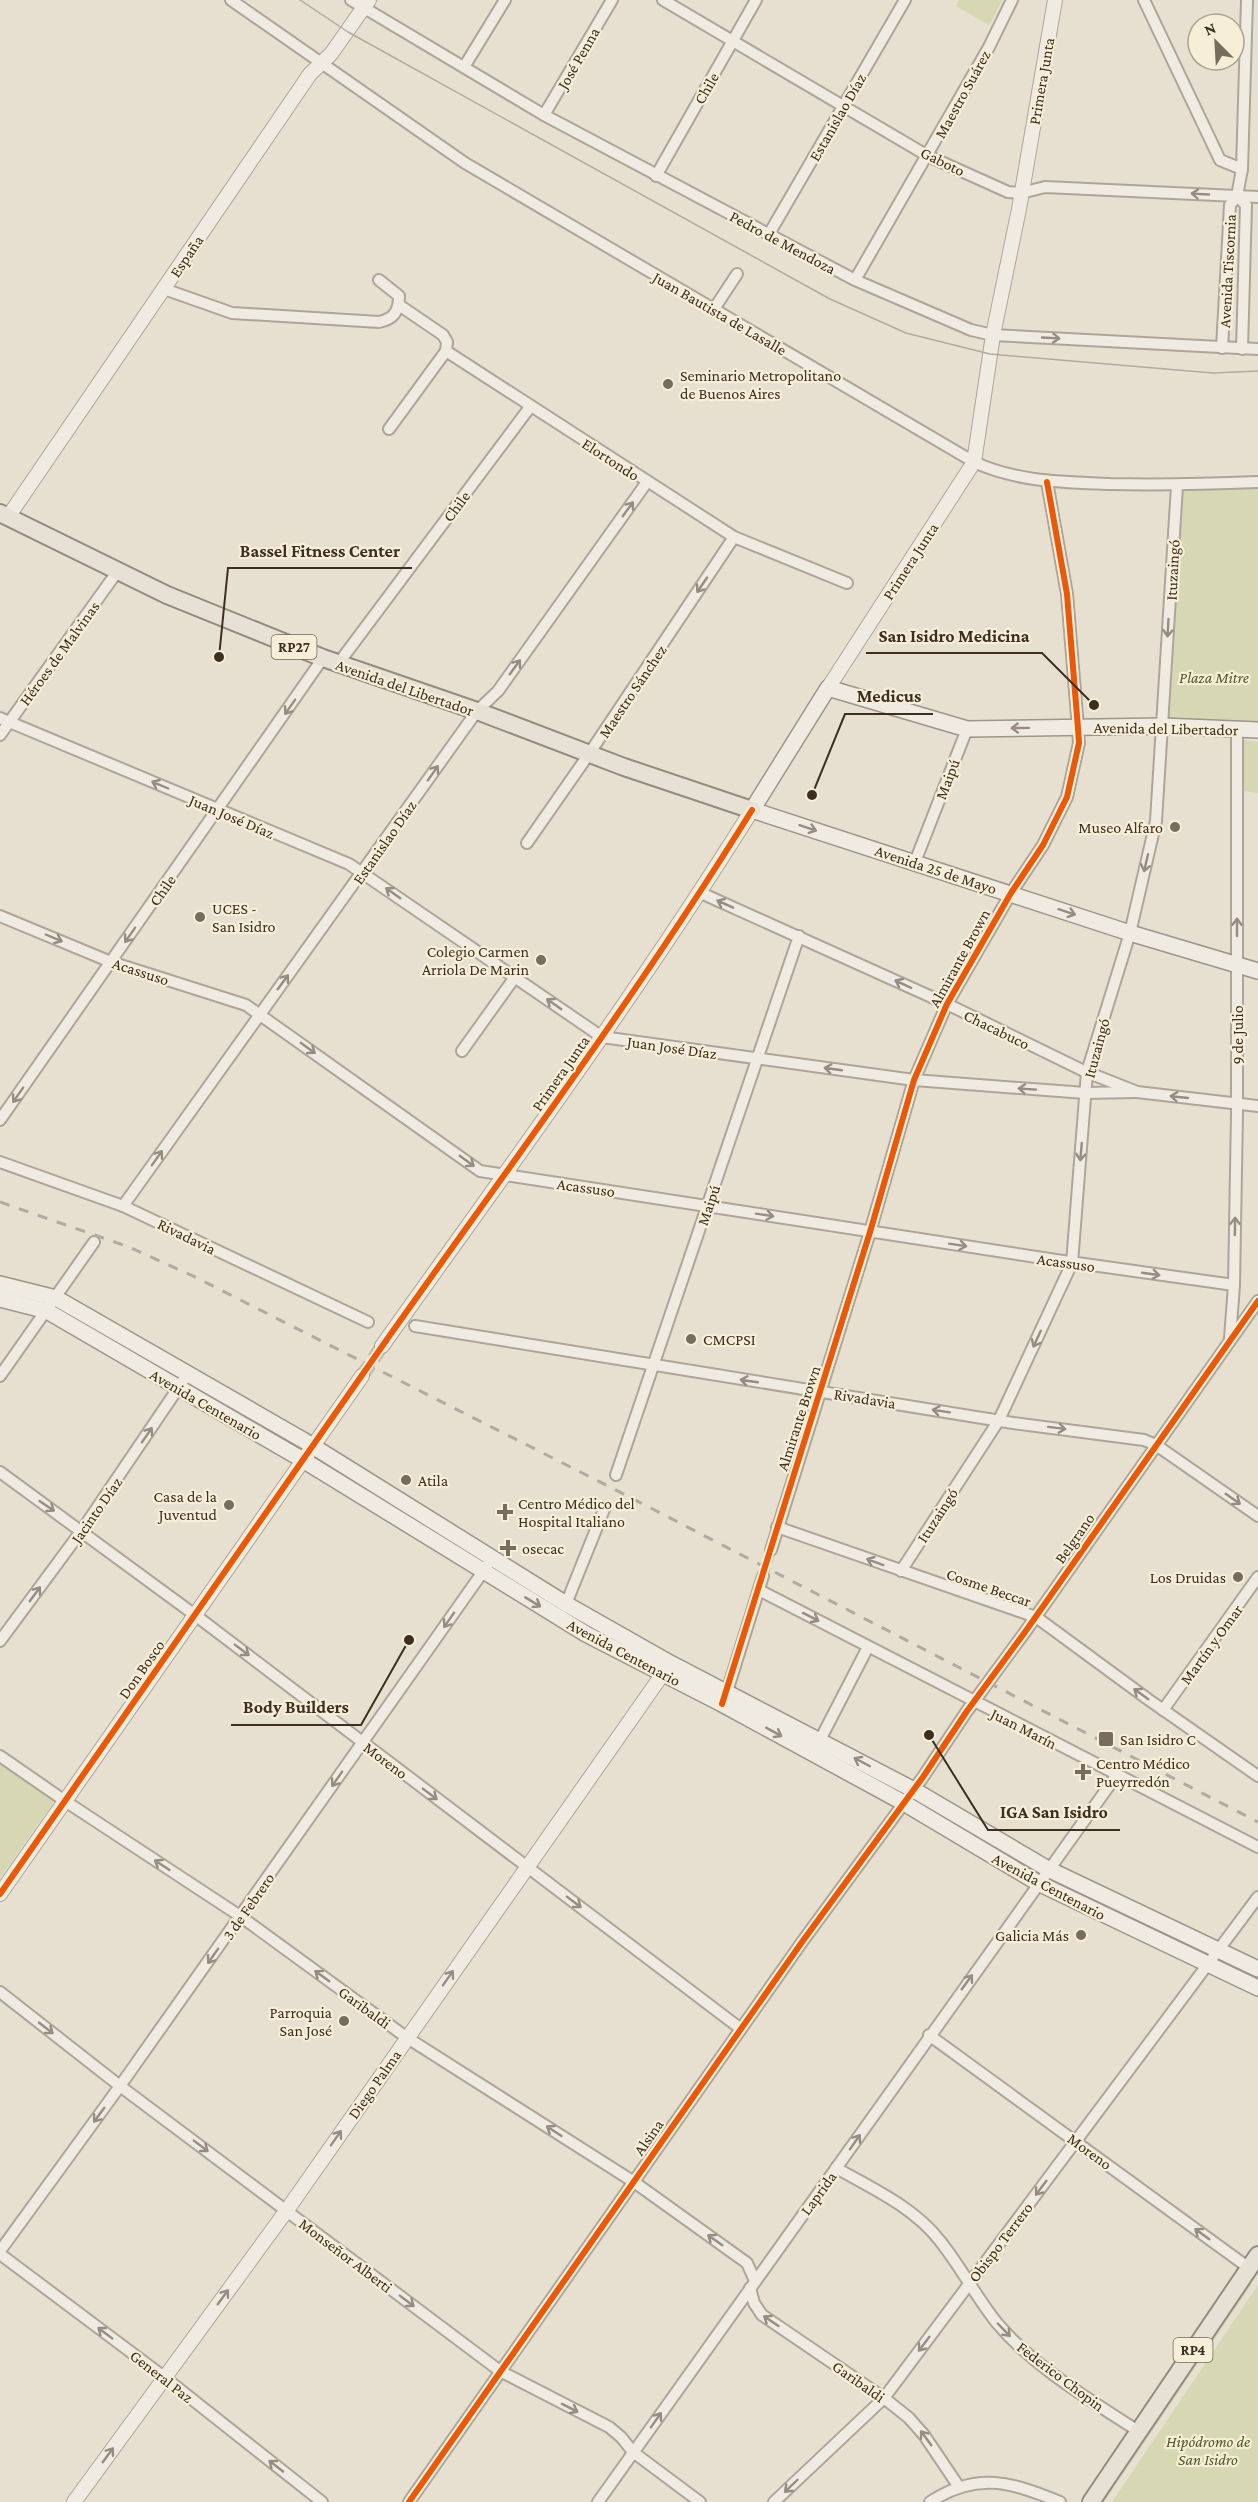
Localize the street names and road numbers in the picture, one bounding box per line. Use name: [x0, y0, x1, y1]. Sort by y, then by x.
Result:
street label: José Penna: [553, 24, 604, 94]
street label: Primera Junta: [1025, 36, 1059, 126]
street label: Maestro Suárez: [931, 47, 994, 141]
street label: Chile: [691, 70, 722, 107]
street label: Estanislao Díaz: [806, 70, 869, 164]
street label: Gaboto: [918, 144, 968, 179]
street label: Pedro de Mendoza: [727, 207, 839, 278]
street label: Avenida Tiscornia: [1216, 213, 1239, 328]
street label: España: [166, 232, 208, 281]
street label: Juan Bautista de Lasalle: [648, 267, 790, 359]
street label: Elortondo: [579, 435, 642, 484]
street label: Chile: [440, 488, 473, 525]
street label: Primera Junta: [879, 519, 943, 603]
street label: Ituzaingó: [1162, 539, 1184, 601]
street label: Héroes de Malvinas: [16, 598, 103, 709]
road number: RP27: [272, 635, 316, 659]
street label: Maestro Sánchez: [595, 642, 670, 741]
street label: Avenida del Libertador: [333, 656, 476, 719]
street label: Avenida del Libertador: [1093, 719, 1239, 738]
street label: Maipú: [932, 756, 964, 802]
street label: Juan José Díaz: [185, 790, 277, 843]
street label: Estanislao Díaz: [349, 797, 420, 887]
street label: Avenida 25 de Mayo: [873, 842, 999, 898]
street label: Chile: [146, 872, 179, 909]
street label: Almirante Brown: [926, 906, 994, 1010]
street label: Acassuso: [110, 954, 171, 989]
street label: 9 de Julio: [1229, 1005, 1247, 1065]
street label: Chacabuco: [961, 1006, 1032, 1053]
street label: Ituzaingó: [1080, 1016, 1114, 1080]
street label: Primera Junta: [528, 1032, 594, 1115]
street label: Juan José Díaz: [624, 1033, 718, 1063]
street label: Acassuso: [556, 1175, 616, 1200]
street label: Maipú: [694, 1182, 724, 1228]
street label: Rivadavia: [155, 1215, 219, 1258]
street label: Acassuso: [1036, 1250, 1096, 1275]
street label: Almirante Brown: [773, 1363, 824, 1473]
street label: Avenida Centenario: [147, 1366, 264, 1443]
street label: Rivadavia: [833, 1385, 898, 1412]
street label: Jacinto Díaz: [66, 1474, 126, 1549]
street label: Ituzaingó: [914, 1485, 962, 1546]
street label: Belgrano: [1051, 1510, 1099, 1567]
street label: Cosme Beccar: [944, 1565, 1034, 1610]
street label: Martín y Omar: [1177, 1601, 1247, 1688]
street label: Avenida Centenario: [564, 1615, 683, 1689]
street label: Don Bosco: [115, 1637, 168, 1702]
street label: Juan Marín: [986, 1704, 1060, 1753]
street label: Moreno: [361, 1739, 411, 1782]
street label: Avenida Centenario: [989, 1849, 1108, 1923]
street label: 3 de Febrero: [219, 1870, 278, 1943]
street label: Garibaldi: [336, 1983, 394, 2032]
street label: Diego Palma: [344, 2046, 406, 2123]
street label: Alsina: [630, 2116, 667, 2158]
street label: Moreno: [1064, 2130, 1115, 2173]
street label: Laprida: [797, 2168, 841, 2219]
street label: Obispo Terrero: [965, 2199, 1037, 2286]
street label: Monseñor Alberti: [296, 2215, 396, 2296]
street label: Federico Chopin: [1013, 2338, 1108, 2416]
road number: RP4: [1174, 2338, 1212, 2362]
street label: General Paz: [127, 2347, 197, 2406]
street label: Garibaldi: [829, 2357, 888, 2406]

